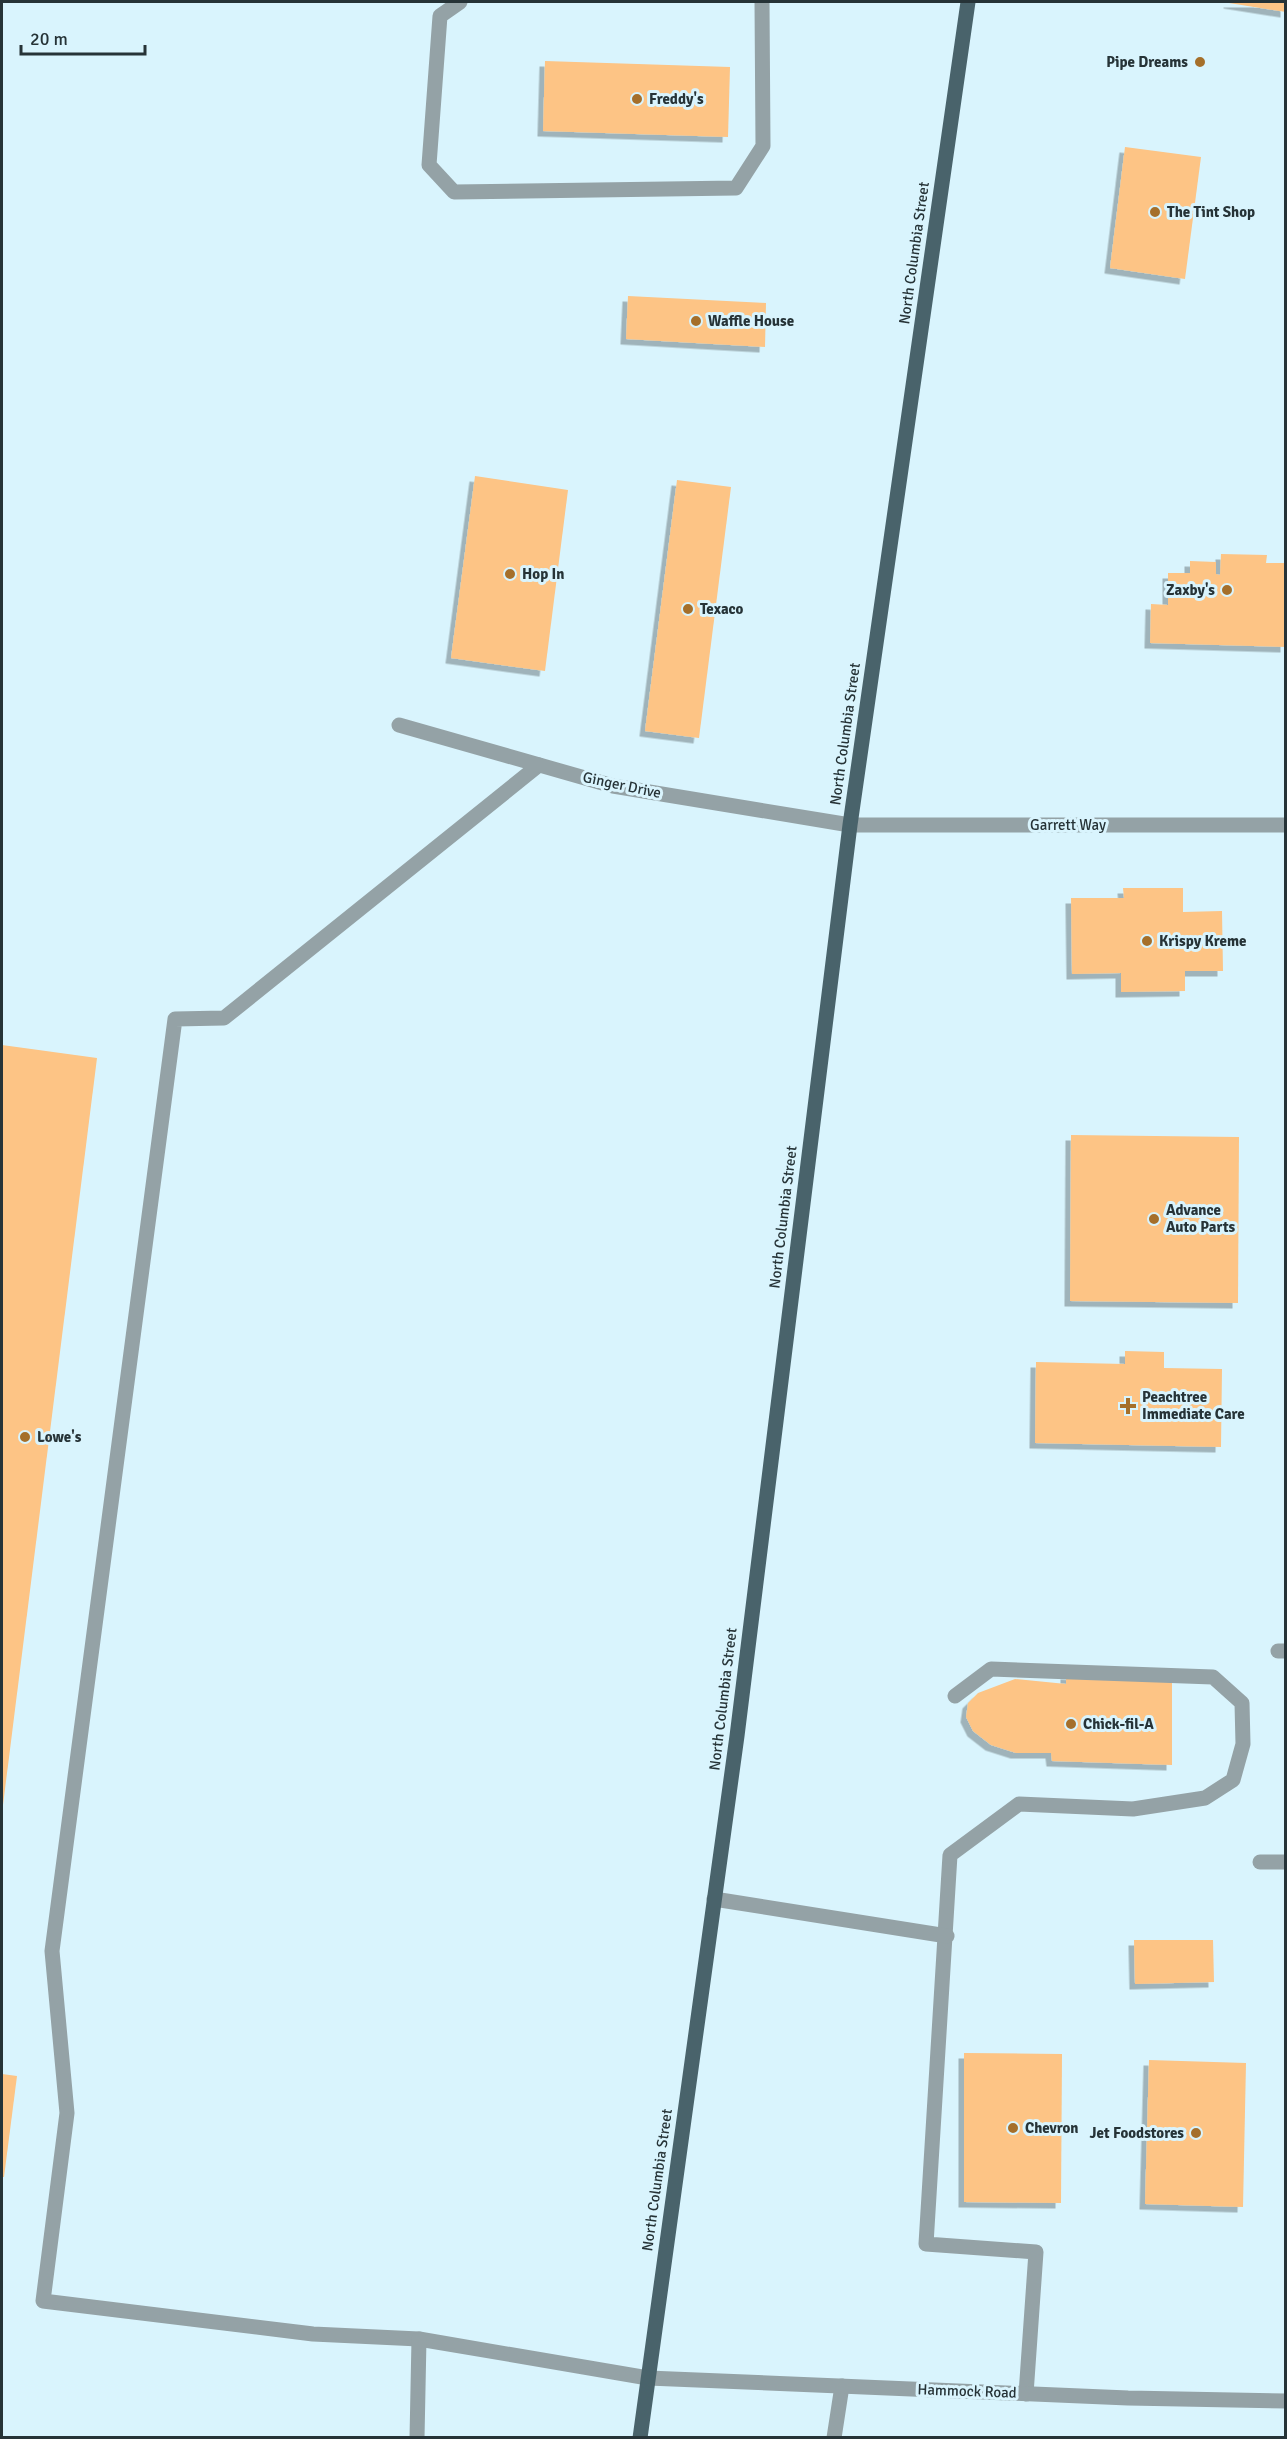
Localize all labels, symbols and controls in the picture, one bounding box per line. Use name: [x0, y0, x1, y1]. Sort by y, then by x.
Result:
scale bar: [21, 18, 146, 56]
text: 20 m: [30, 28, 68, 50]
place label: Pipe Dreams: [1106, 53, 1188, 71]
marker: Pipe Dreams: [1193, 55, 1207, 69]
place label: Freddy's: [649, 90, 704, 108]
marker: Freddy's: [630, 92, 644, 106]
street label: North Columbia Street: [895, 181, 933, 325]
place label: The Tint Shop: [1167, 203, 1255, 221]
marker: The Tint Shop: [1148, 205, 1162, 219]
place label: Waffle House: [708, 312, 794, 330]
marker: Waffle House: [689, 314, 703, 328]
place label: Hop In: [522, 565, 564, 583]
marker: Hop In: [503, 567, 517, 581]
place label: Zaxby's: [1166, 581, 1215, 599]
marker: Zaxby's: [1220, 583, 1234, 597]
place label: Texaco: [700, 600, 744, 618]
marker: Texaco: [681, 602, 695, 616]
street label: North Columbia Street: [826, 662, 864, 806]
street label: Ginger Drive: [581, 768, 663, 802]
street label: Garrett Way: [1030, 816, 1106, 834]
place label: Krispy Kreme: [1159, 932, 1247, 950]
marker: Krispy Kreme: [1140, 934, 1154, 948]
street label: North Columbia Street: [765, 1145, 801, 1289]
place label: Advance Auto Parts: [1166, 1201, 1236, 1236]
marker: Advance Auto Parts: [1147, 1212, 1161, 1226]
place label: Peachtree Immediate Care: [1142, 1388, 1245, 1423]
marker: Peachtree Immediate Care: [1119, 1397, 1137, 1415]
place label: Lowe's: [37, 1428, 82, 1446]
marker: Lowe's: [18, 1430, 32, 1444]
street label: North Columbia Street: [705, 1627, 741, 1771]
place label: Chick-fil-A: [1083, 1715, 1154, 1733]
marker: Chick-fil-A: [1064, 1717, 1078, 1731]
street label: North Columbia Street: [638, 2108, 676, 2252]
place label: Chevron: [1025, 2119, 1079, 2137]
marker: Chevron: [1006, 2121, 1020, 2135]
place label: Jet Foodstores: [1090, 2124, 1184, 2142]
marker: Jet Foodstores: [1189, 2126, 1203, 2140]
street label: Hammock Road: [917, 2380, 1017, 2402]

